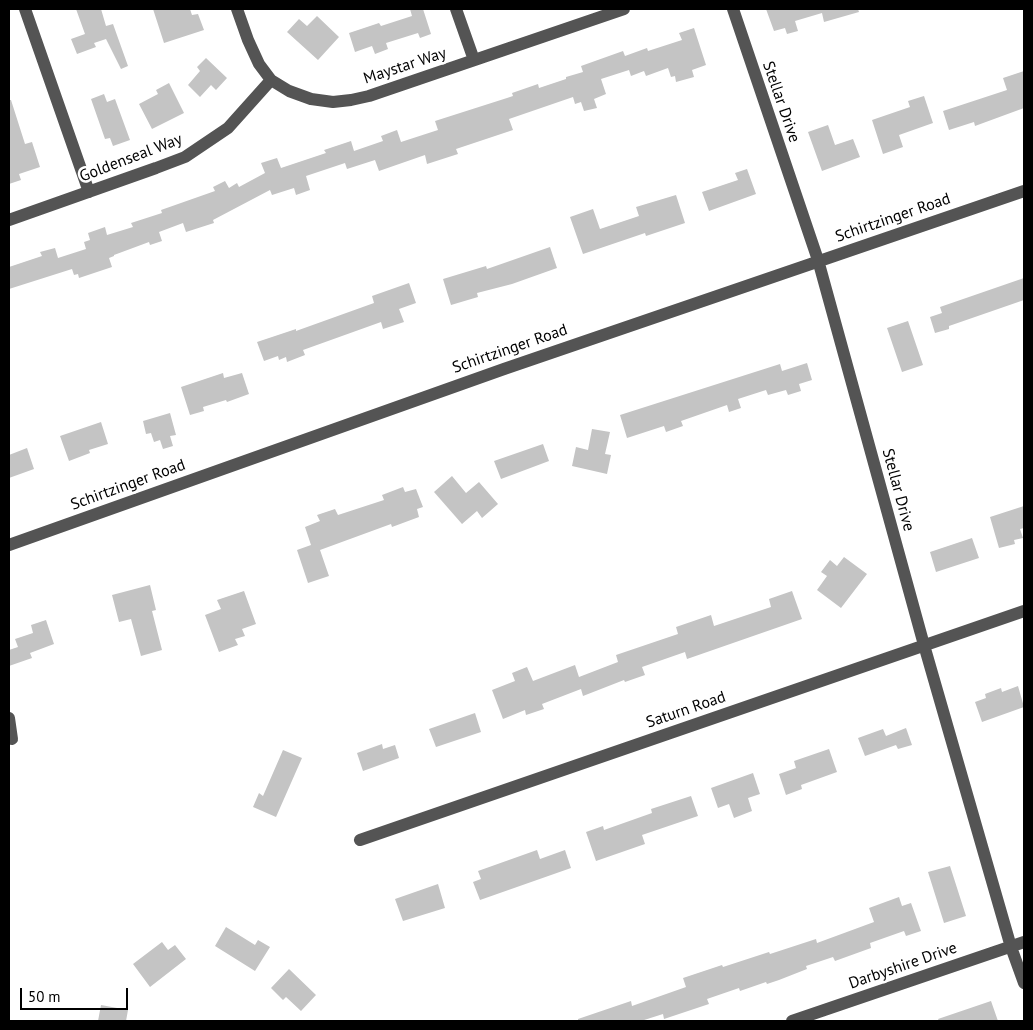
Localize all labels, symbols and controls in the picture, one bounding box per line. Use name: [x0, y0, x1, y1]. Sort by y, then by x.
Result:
street label: Maystar Way: [361, 44, 449, 88]
street label: Stellar Drive: [758, 59, 804, 145]
street label: Goldenseal Way: [77, 130, 185, 186]
street label: Schirtzinger Road: [833, 189, 953, 247]
street label: Schirtzinger Road: [450, 320, 570, 378]
street label: Stellar Drive: [878, 447, 918, 533]
street label: Schirtzinger Road: [68, 455, 188, 515]
street label: Saturn Road: [644, 687, 728, 733]
street label: Darbyshire Drive: [846, 938, 960, 994]
scale bar: [22, 978, 130, 1010]
text: 50 m: [28, 987, 61, 1006]

